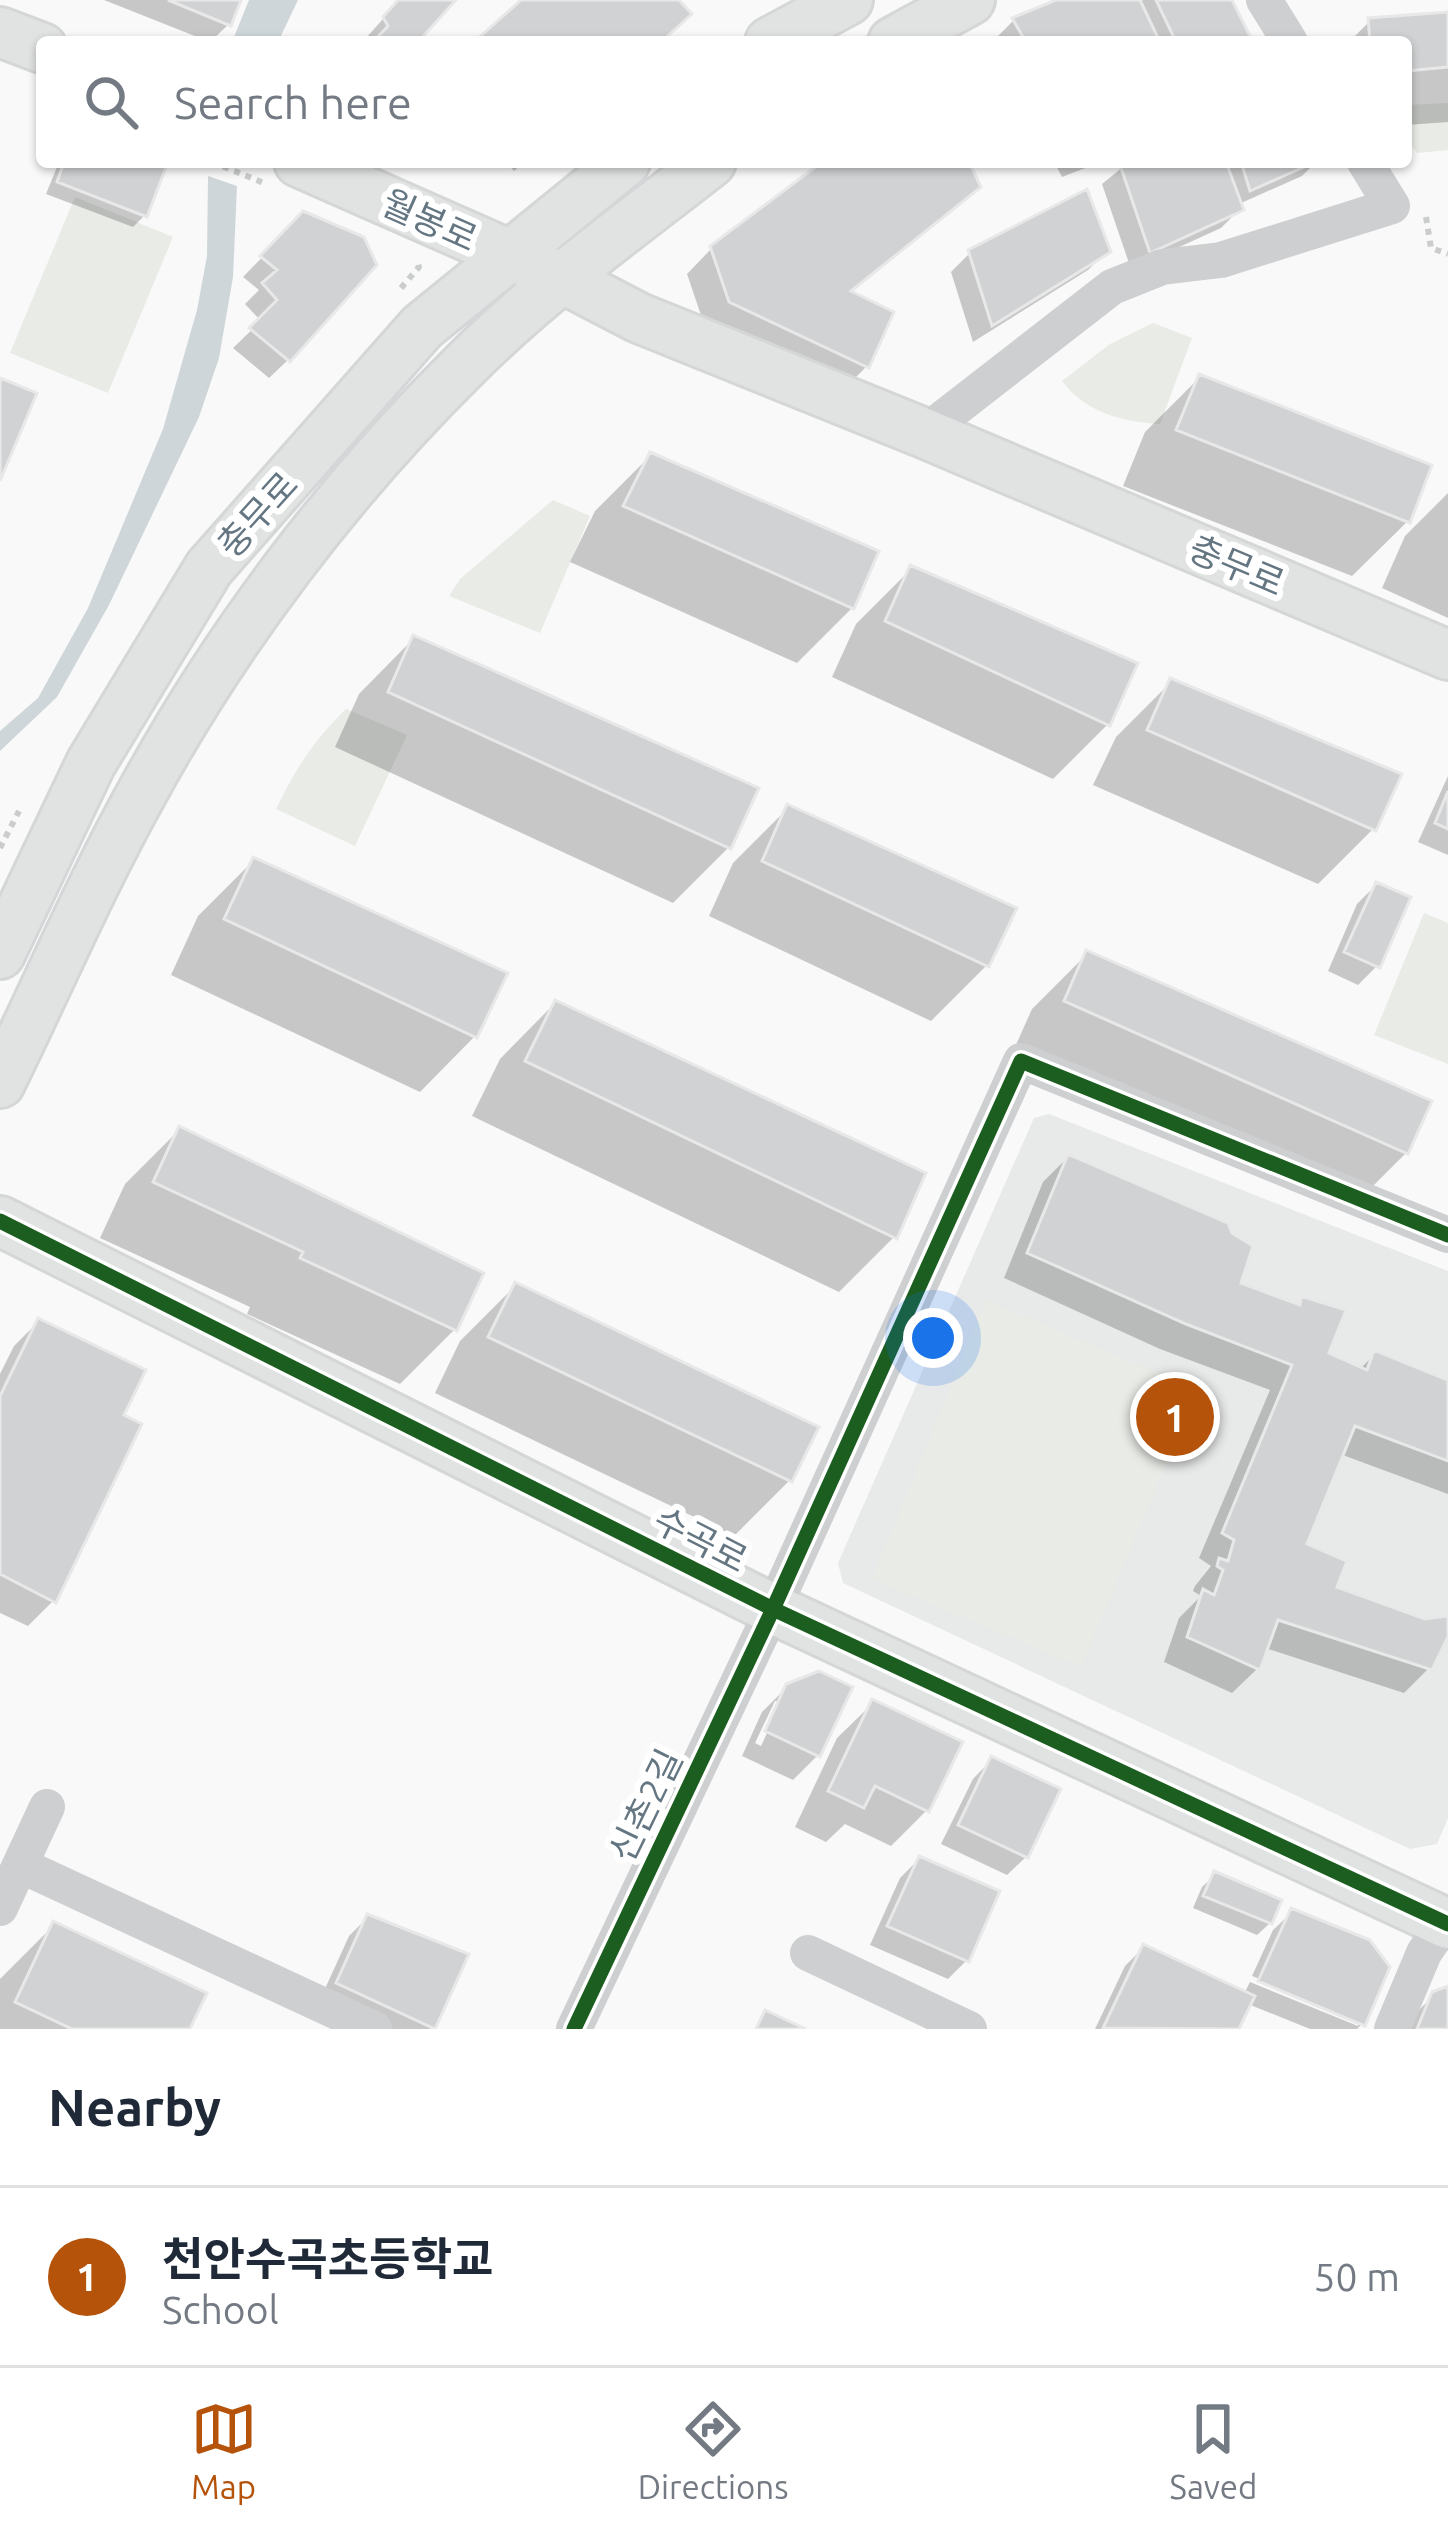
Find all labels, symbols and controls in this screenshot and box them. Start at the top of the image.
search box [36,36,1412,168]
icon: search [78,69,144,135]
text: Search here [174,77,412,128]
street label: 월봉로 [376,181,484,259]
street label: 충무로 [209,463,305,565]
street label: 충무로 [1183,527,1291,603]
your location [903,1308,963,1368]
pin: 1 [1136,1372,1214,1462]
street label: 수곡로 [647,1498,755,1580]
street label: 신촌2길 [600,1742,690,1868]
text: Nearby [48,2078,221,2136]
text: 천안수곡초등학교 [162,2233,493,2284]
text: 1 [76,2255,98,2298]
text: 50 m [1313,2255,1400,2298]
text: School [162,2288,279,2331]
tab: Map [191,2396,257,2505]
tab: Directions [638,2396,788,2505]
tab: Saved [1170,2396,1257,2505]

